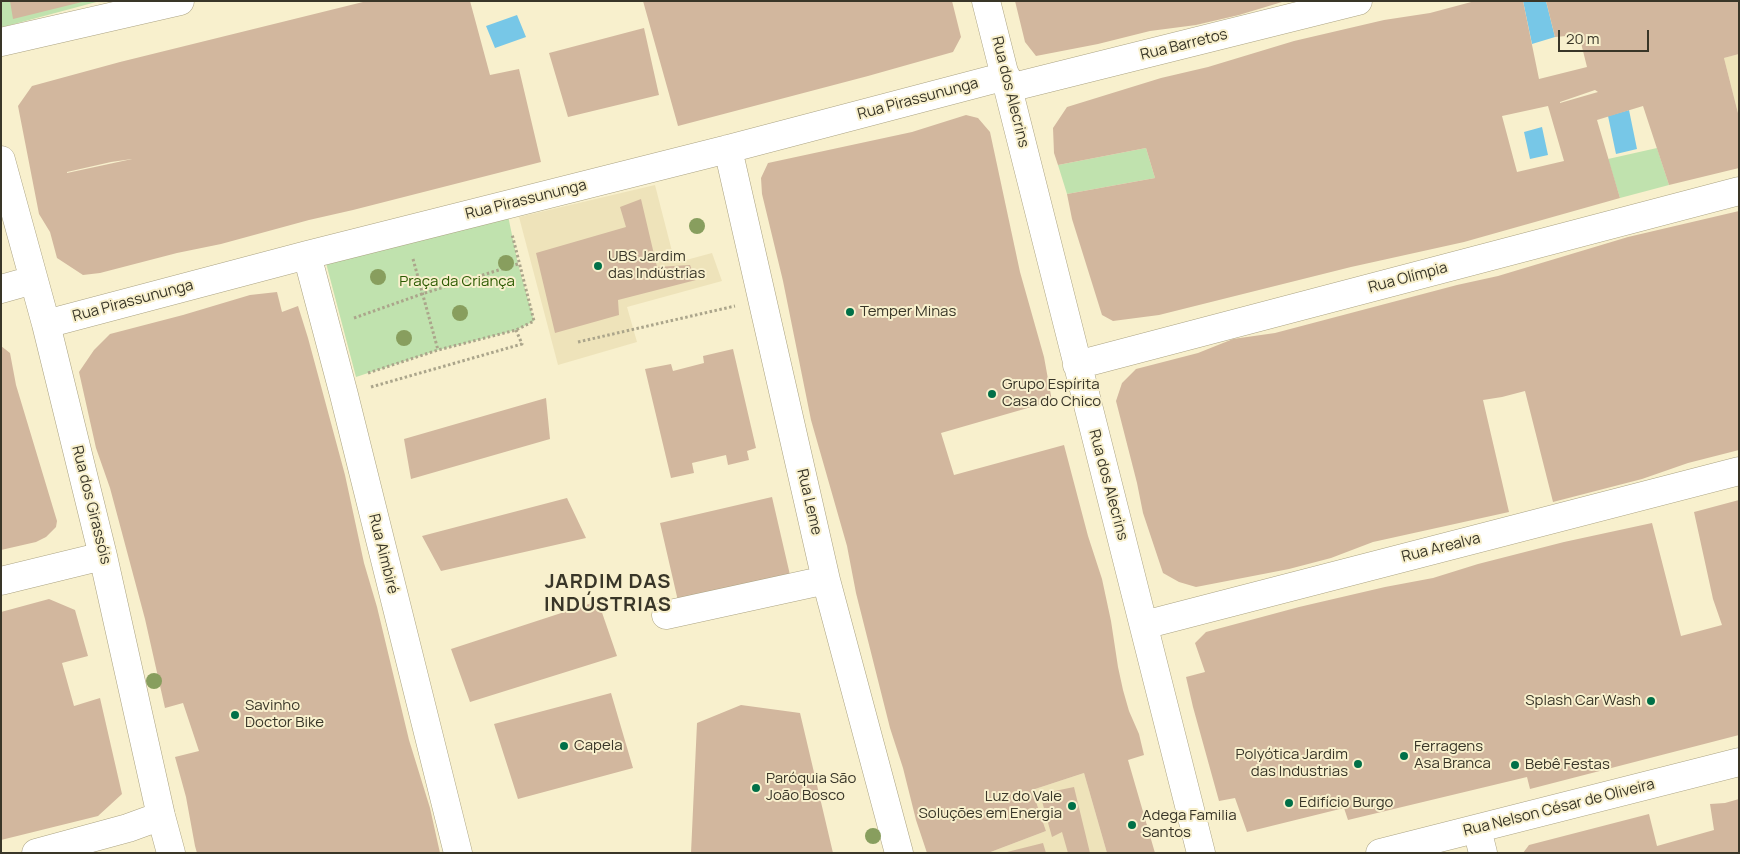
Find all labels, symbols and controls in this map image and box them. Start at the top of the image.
scale bar [1560,20,1651,52]
street label: Rua Barretos [1139,25,1229,65]
text: 20 m [1566,28,1599,49]
street label: Rua dos Alecrins [987,35,1033,149]
street label: Rua Pirassununga [856,74,980,124]
street label: Rua Pirassununga [464,176,588,224]
place label: UBS Jardim das Indústrias [608,248,705,283]
street label: Rua Olímpia [1367,259,1449,297]
marker: UBS Jardim das Indústrias [592,260,604,272]
park label: Praça da Criança [399,273,515,291]
street label: Rua Pirassununga [71,276,195,326]
place label: Temper Minas [860,303,956,321]
marker: Temper Minas [844,306,856,318]
place label: Grupo Espírita Casa do Chico [1002,376,1101,411]
marker: Grupo Espírita Casa do Chico [986,388,998,400]
street label: Rua dos Alecrins [1085,428,1131,542]
street label: Rua dos Girassóis [68,444,114,566]
street label: Rua Leme [793,467,825,537]
street label: Rua Aimbiré [364,512,402,596]
street label: Rua Arealva [1400,530,1482,566]
district label: JARDIM DAS INDÚSTRIAS [543,570,673,617]
place label: Splash Car Wash [1525,692,1641,710]
marker: Splash Car Wash [1645,695,1657,707]
place label: Savinho Doctor Bike [245,697,324,732]
marker: Savinho Doctor Bike [229,709,241,721]
place label: Capela [574,737,623,755]
place label: Ferragens Asa Branca [1414,738,1491,773]
marker: Capela [558,740,570,752]
place label: Polyótica Jardim das Industrias [1235,746,1348,781]
marker: Ferragens Asa Branca [1398,750,1410,762]
place label: Bebê Festas [1525,756,1610,774]
marker: Polyótica Jardim das Industrias [1352,758,1364,770]
marker: Bebê Festas [1509,759,1521,771]
place label: Paróquia São João Bosco [766,770,856,805]
street label: Rua Nelson César de Oliveira [1461,775,1657,841]
marker: Paróquia São João Bosco [750,782,762,794]
place label: Luz do Vale Soluções em Energia [919,788,1062,823]
place label: Edifício Burgo [1299,794,1393,812]
marker: Edifício Burgo [1283,797,1295,809]
marker: Luz do Vale Soluções em Energia [1066,800,1078,812]
place label: Adega Familia Santos [1142,807,1237,842]
marker: Adega Familia Santos [1126,819,1138,831]

